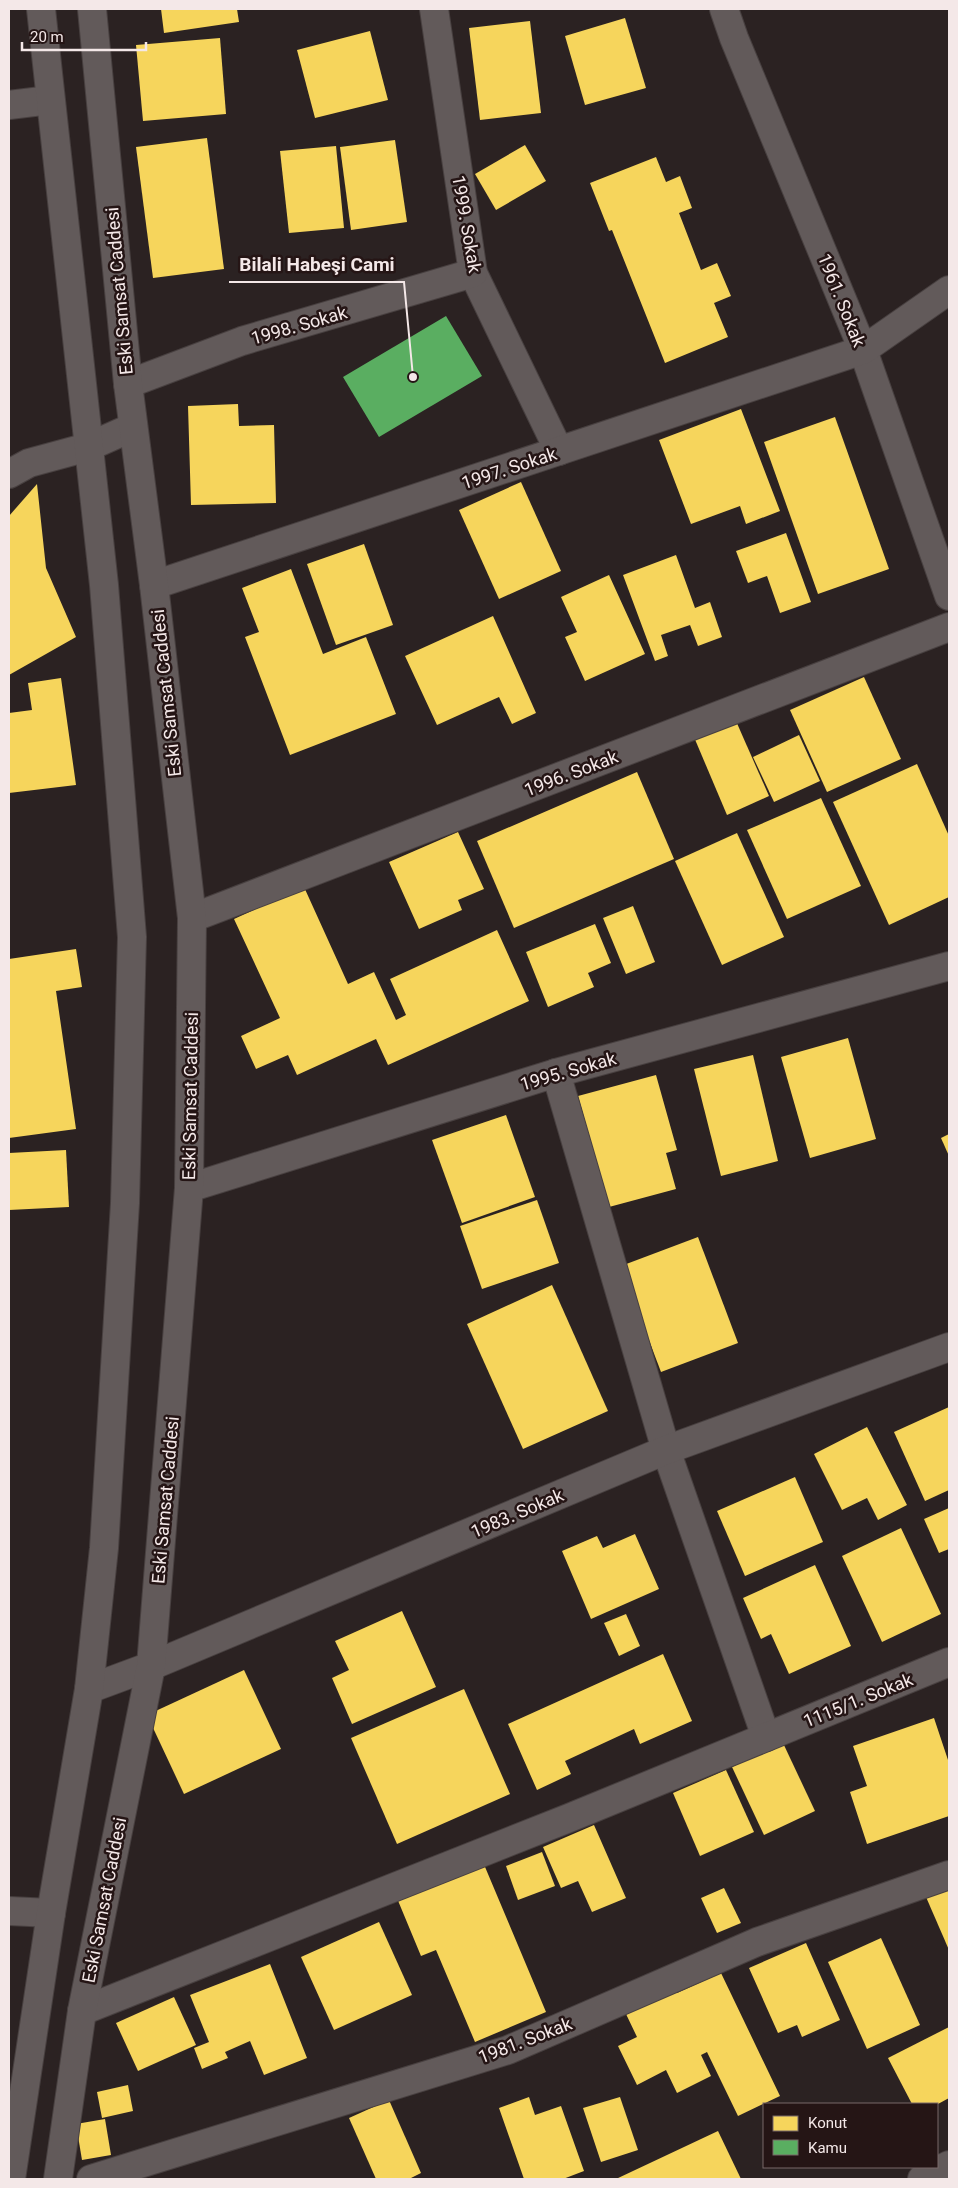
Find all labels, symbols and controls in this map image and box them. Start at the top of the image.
scale bar [22,20,146,52]
text: 20 m [30,28,64,46]
street label: 1999. Sokak [448,174,486,275]
street label: Eski Samsat Caddesi [101,206,137,376]
callout: Bilali Habeşi Cami [229,248,404,282]
street label: 1961. Sokak [814,250,871,350]
text: Bilali Habeşi Cami [239,253,395,276]
street label: 1998. Sokak [249,301,350,349]
street label: 1997. Sokak [459,442,560,493]
street label: Eski Samsat Caddesi [147,608,185,778]
street label: 1996. Sokak [521,745,622,800]
street label: Eski Samsat Caddesi [178,1012,202,1180]
street label: 1995. Sokak [518,1047,619,1095]
street label: Eski Samsat Caddesi [147,1415,183,1585]
street label: 1983. Sokak [467,1484,567,1542]
street label: 1115/1. Sokak [800,1668,917,1732]
street label: Eski Samsat Caddesi [78,1815,130,1985]
street label: 1981. Sokak [475,2012,576,2067]
legend [763,2103,938,2168]
text: Konut [808,2114,847,2132]
text: Kamu [808,2139,847,2157]

